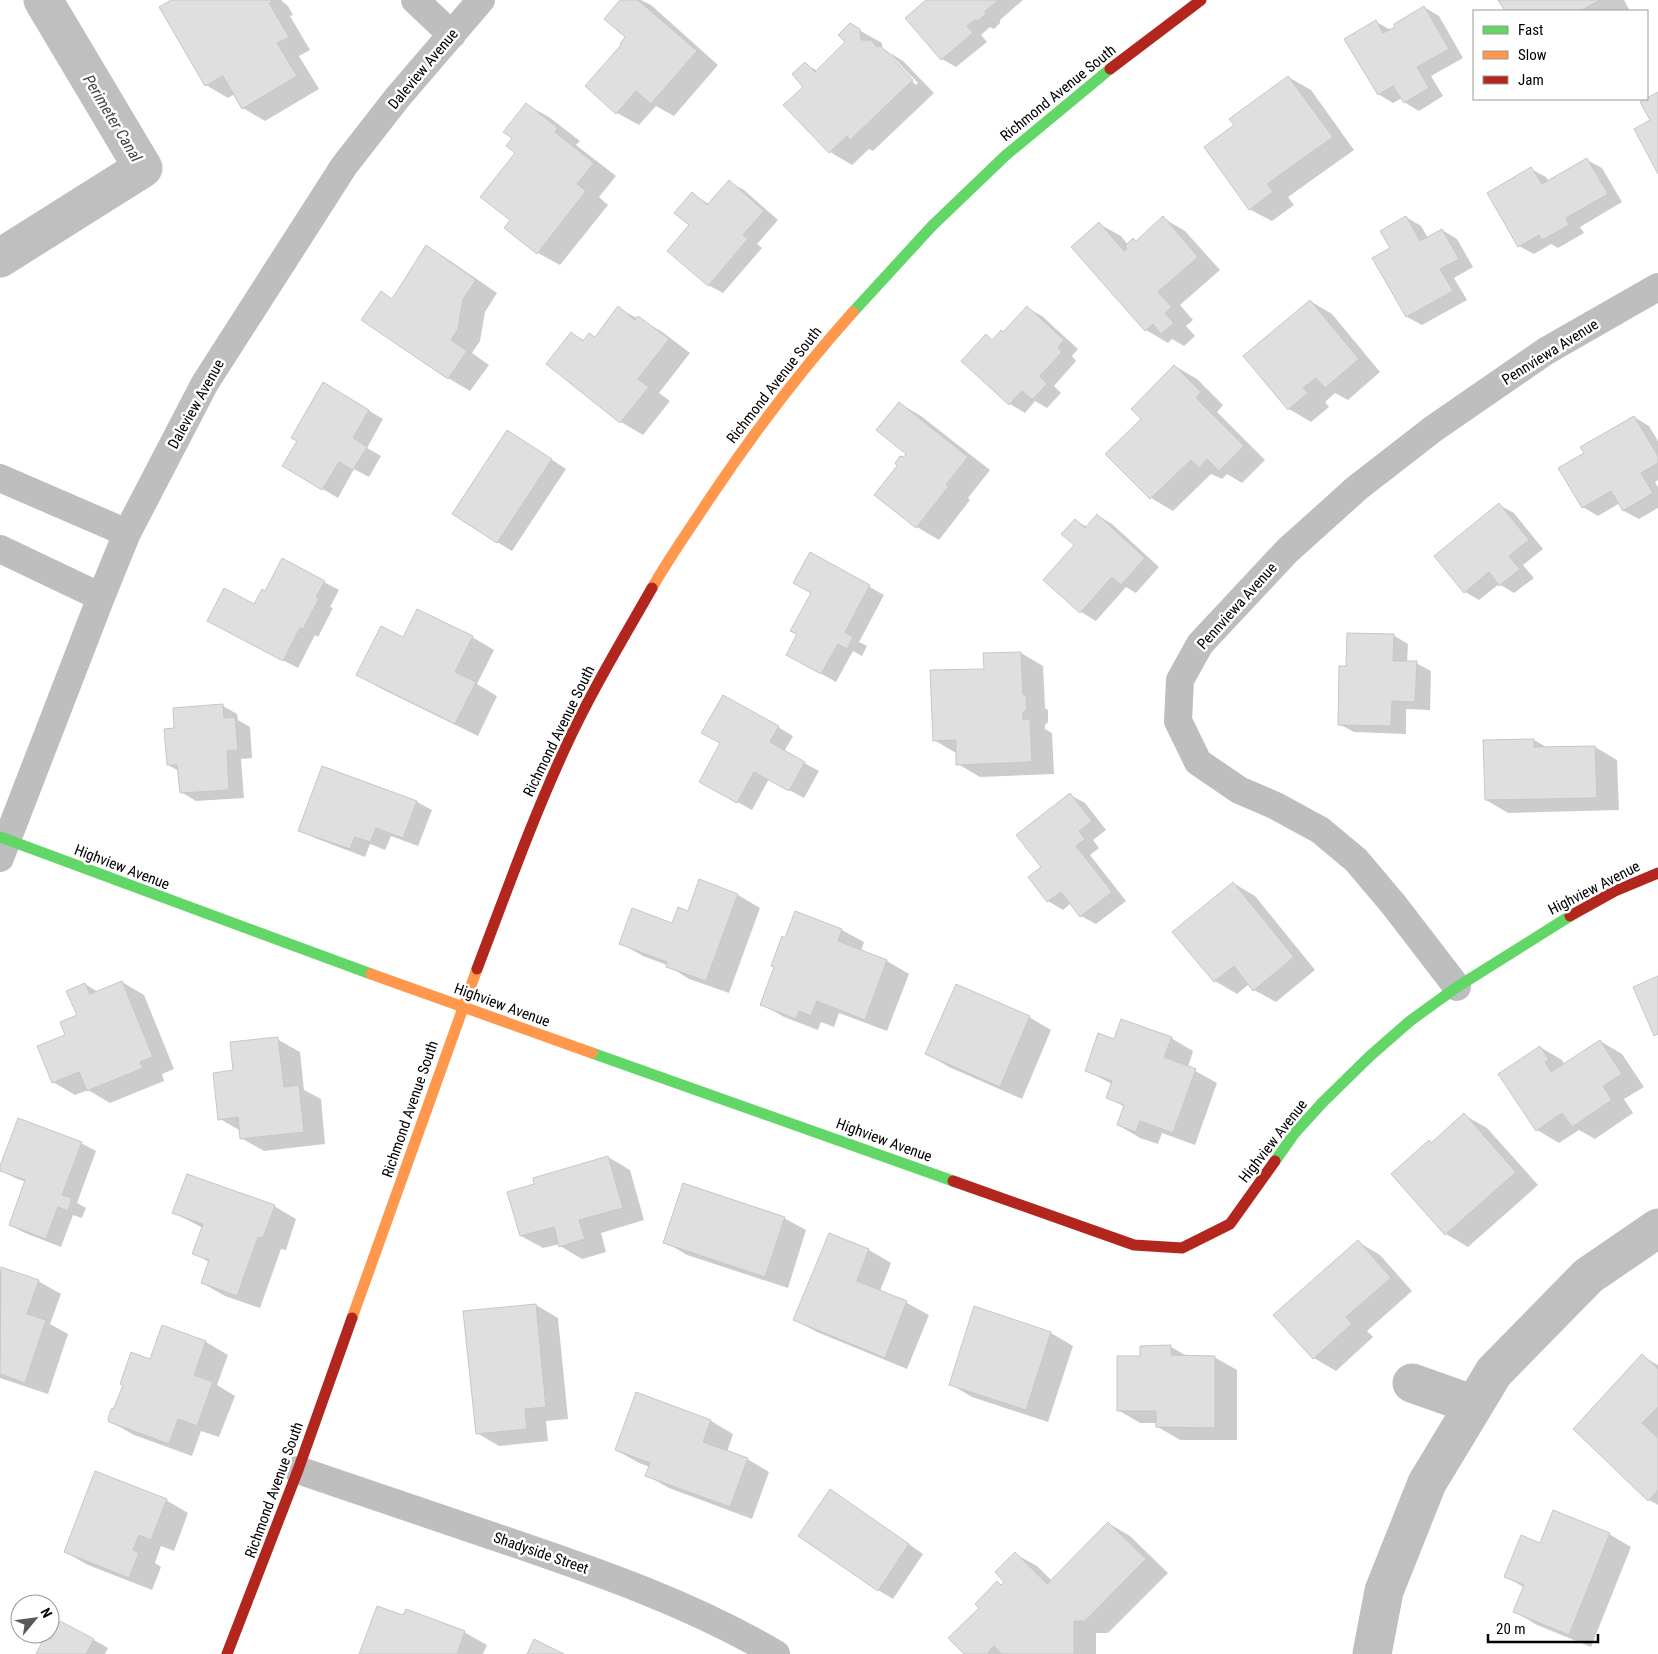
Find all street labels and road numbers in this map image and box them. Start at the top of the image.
street label: Daleview Avenue [384,25,462,113]
street label: Richmond Avenue South [997,41,1119,145]
street label: Pennviewa Avenue [1498,315,1602,389]
street label: Richmond Avenue South [723,323,825,447]
street label: Daleview Avenue [164,356,228,452]
street label: Pennviewa Avenue [1193,559,1281,653]
street label: Richmond Avenue South [519,663,599,799]
street label: Highview Avenue [72,841,172,893]
street label: Highview Avenue [1545,857,1643,919]
street label: Highview Avenue [452,979,552,1031]
street label: Richmond Avenue South [378,1038,442,1180]
street label: Highview Avenue [1235,1096,1311,1186]
street label: Highview Avenue [834,1114,934,1166]
street label: Richmond Avenue South [241,1420,307,1560]
street label: Shadyside Street [491,1528,591,1578]

